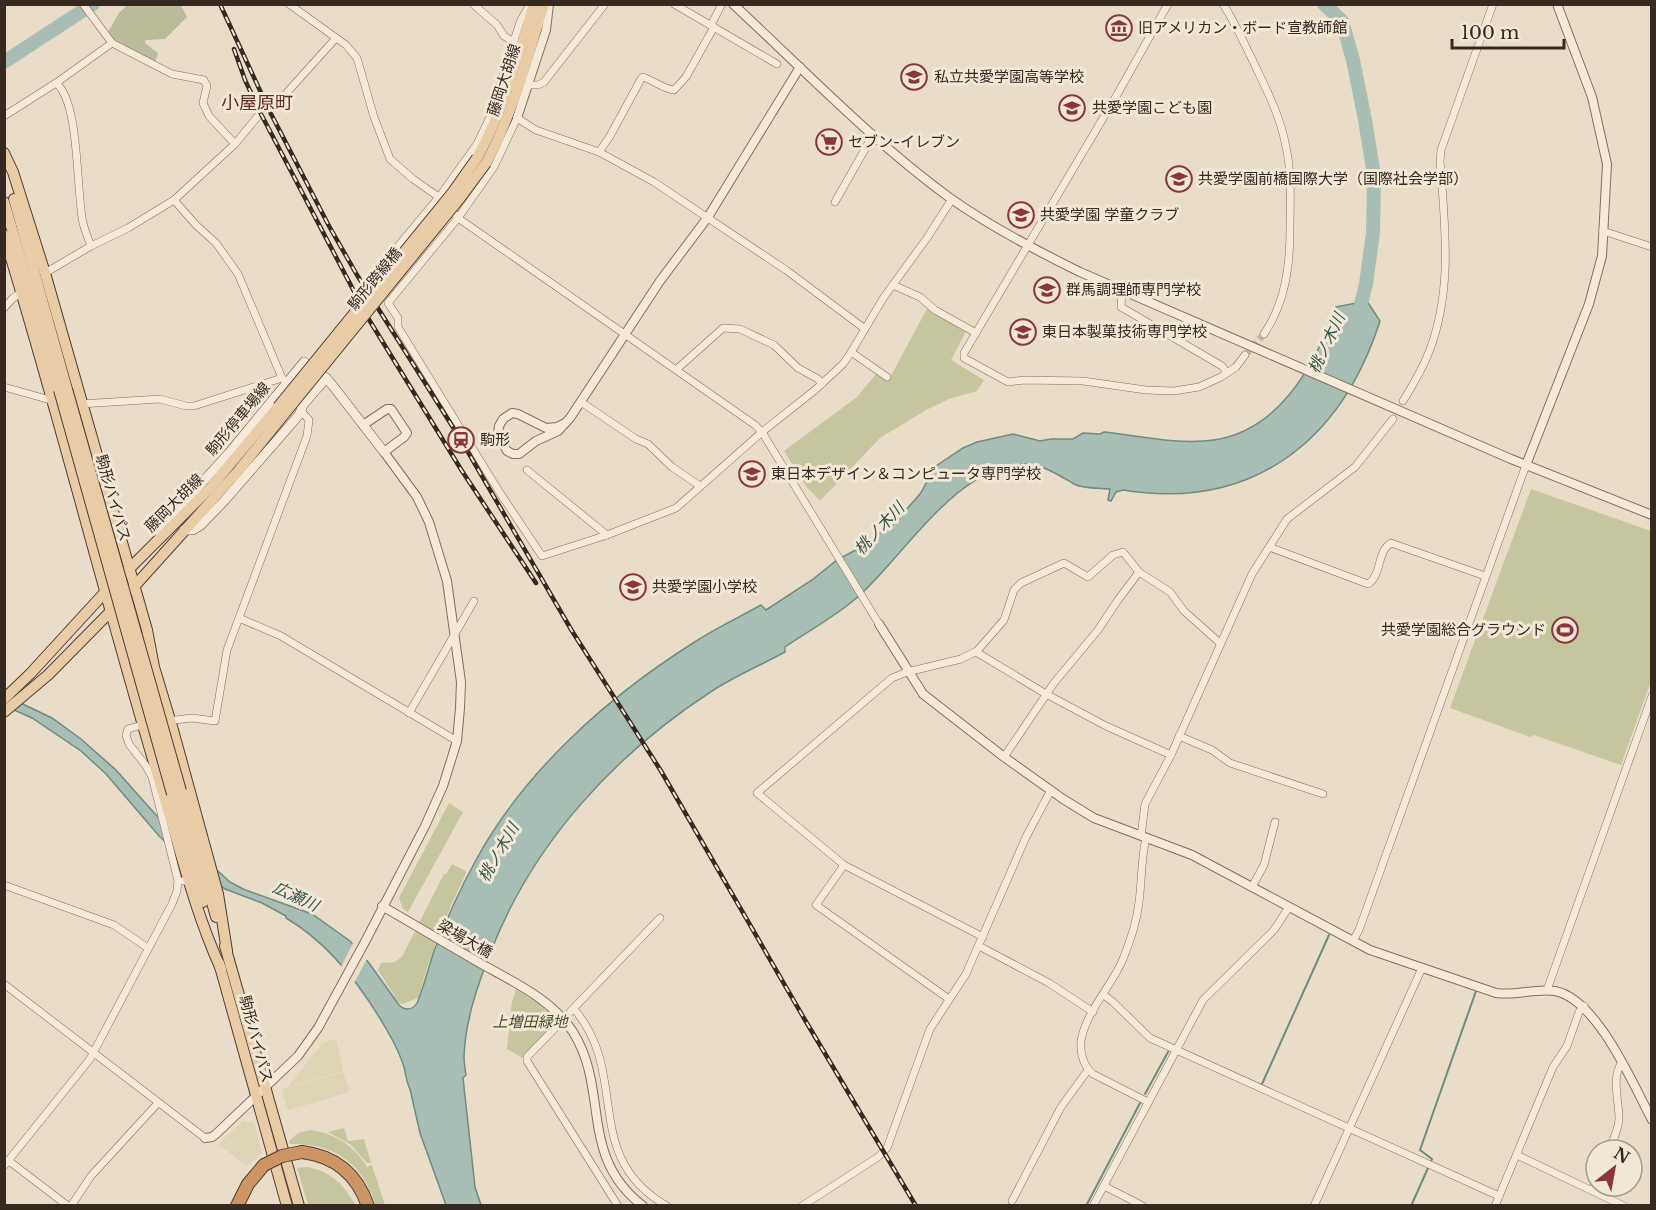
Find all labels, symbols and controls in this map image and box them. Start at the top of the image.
scale bar [1452,12,1564,50]
museum icon: 旧アメリカン・ボード宣教師館 [1104,13,1134,43]
place label: 旧アメリカン・ボード宣教師館 [1138,18,1347,37]
text: 100 m [1461,22,1519,44]
street label: 藤岡大胡線 [483,41,524,118]
school or university icon: 私立共愛学園高等学校 [899,62,929,92]
place label: 私立共愛学園高等学校 [934,67,1084,86]
district label: 小屋原町 [221,92,293,114]
school or university icon: 共愛学園こども園 [1057,93,1087,123]
place label: 共愛学園こども園 [1092,98,1212,117]
supermarket icon: セブン-イレブン [814,127,844,157]
place label: セブン-イレブン [848,132,960,151]
school or university icon: 共愛学園前橋国際大学（国際社会学部） [1164,164,1194,194]
place label: 共愛学園前橋国際大学（国際社会学部） [1198,169,1468,188]
school or university icon: 共愛学園 学童クラブ [1006,200,1036,230]
place label: 共愛学園 学童クラブ [1040,205,1179,224]
street label: 駒形跨線橋 [344,244,406,314]
school or university icon: 群馬調理師専門学校 [1032,275,1062,305]
place label: 群馬調理師専門学校 [1066,280,1201,299]
water label: 桃ノ木川 [1303,308,1349,376]
school or university icon: 東日本製菓技術専門学校 [1008,317,1038,347]
place label: 東日本製菓技術専門学校 [1042,322,1207,341]
street label: 駒形停車場線 [201,378,274,459]
station icon: 駒形 [446,425,476,455]
place label: 駒形 [480,430,510,449]
street label: 駒形バイパス [92,452,135,544]
school or university icon: 東日本デザイン＆コンピュータ専門学校 [737,459,767,489]
place label: 東日本デザイン＆コンピュータ専門学校 [771,464,1041,483]
street label: 藤岡大胡線 [140,469,207,536]
water label: 桃ノ木川 [850,496,909,558]
school or university icon: 共愛学園小学校 [618,572,648,602]
place label: 共愛学園小学校 [652,577,757,596]
sports icon: 共愛学園総合グラウンド [1550,615,1580,645]
place label: 共愛学園総合グラウンド [1381,620,1546,639]
water label: 桃ノ木川 [473,818,524,885]
water label: 広瀬川 [270,877,324,916]
street label: 梁場大橋 [435,915,496,962]
street label: 駒形バイパス [236,993,277,1085]
park label: 上増田緑地 [492,1012,569,1031]
north arrow [1584,1138,1644,1198]
text: N [1610,1143,1633,1168]

